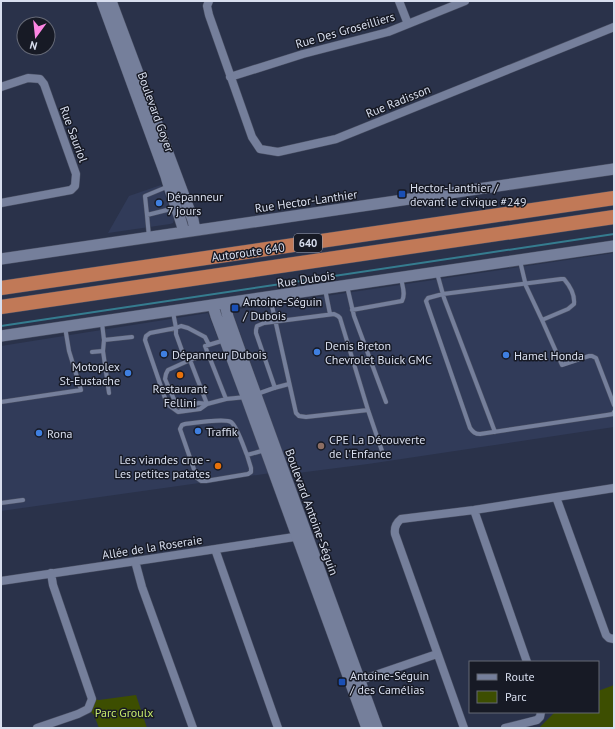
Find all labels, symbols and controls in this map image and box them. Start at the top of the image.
street label: Rue Des Groseilliers [294,9,396,51]
north arrow [16,16,56,56]
text: N [28,38,39,53]
street label: Boulevard Goyer [135,70,177,154]
street label: Rue Radisson [363,81,433,121]
street label: Rue Sauriol [57,104,91,165]
place label: Hector-Lanthier / devant le civique #249 [410,180,527,209]
street label: Rue Hector-Lanthier [254,186,358,216]
place label: Dépanneur 7 jours [167,189,223,218]
marker: Hector-Lanthier / devant le civique #249 [397,189,407,199]
marker: Dépanneur 7 jours [154,198,164,208]
road number: 640 [294,234,322,252]
street label: Autoroute 640 [210,239,286,265]
street label: Rue Dubois [276,268,336,290]
place label: Antoine-Séguin / Dubois [242,294,322,323]
marker: Antoine-Séguin / Dubois [230,303,240,313]
place label: Denis Breton Chevrolet Buick GMC [325,338,432,367]
place label: Dépanneur Dubois [172,347,267,362]
marker: Denis Breton Chevrolet Buick GMC [312,347,322,357]
place label: Hamel Honda [514,348,584,363]
marker: Dépanneur Dubois [159,349,169,359]
marker: Hamel Honda [501,350,511,360]
place label: Motoplex St-Eustache [60,359,120,388]
marker: Motoplex St-Eustache [123,368,133,378]
marker: Restaurant Fellini [175,370,185,380]
place label: Restaurant Fellini [153,381,207,410]
place label: Traffik [206,424,238,439]
place label: Rona [47,426,73,441]
marker: Traffik [193,426,203,436]
marker: Rona [34,428,44,438]
place label: CPE La Découverte de l'Enfance [329,432,425,461]
marker: CPE La Découverte de l'Enfance [316,441,326,451]
street label: Boulevard Antoine-Séguin [282,447,342,577]
place label: Les viandes crue - Les petites patates [114,452,210,481]
marker: Les viandes crue - Les petites patates [213,461,223,471]
street label: Allée de la Roseraie [101,532,203,562]
legend [469,661,599,713]
place label: Antoine-Séguin / des Camélias [349,668,429,697]
text: Route [505,669,535,684]
marker: Antoine-Séguin / des Camélias [337,677,347,687]
text: Parc [505,689,527,704]
park label: Parc Groulx [95,705,153,720]

